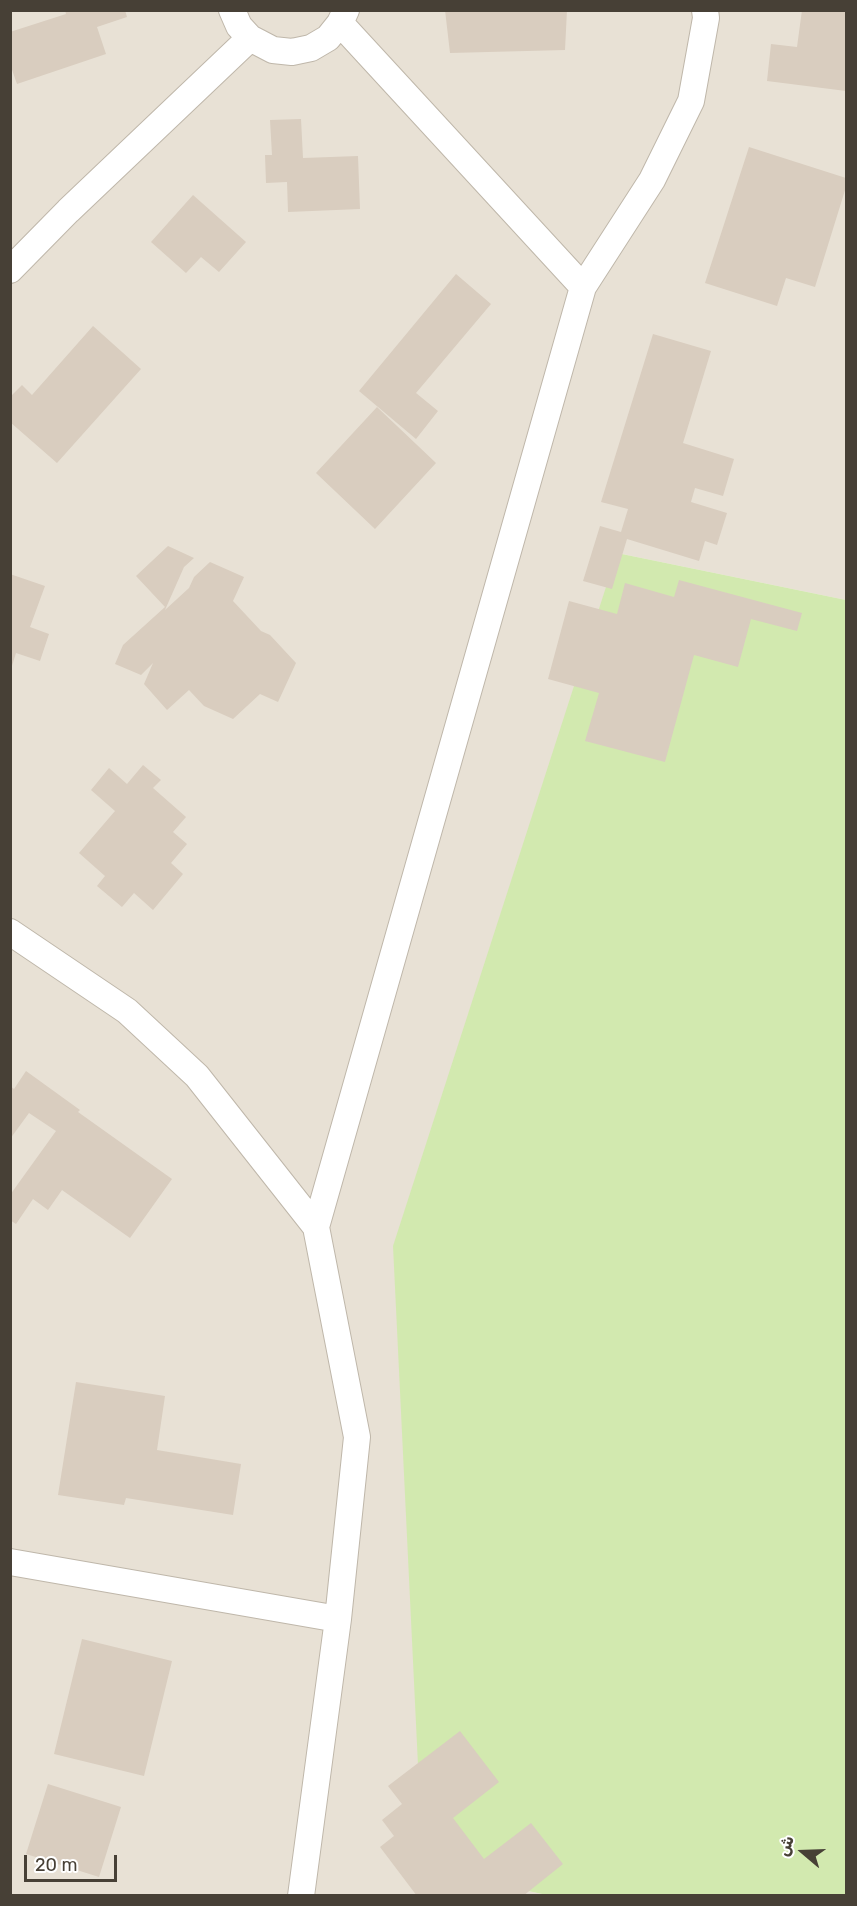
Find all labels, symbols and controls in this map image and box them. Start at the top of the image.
north arrow [773,1822,833,1882]
text: ش [773,1833,798,1859]
scale bar [27,1843,120,1881]
text: 20 m [35,1854,77,1876]

